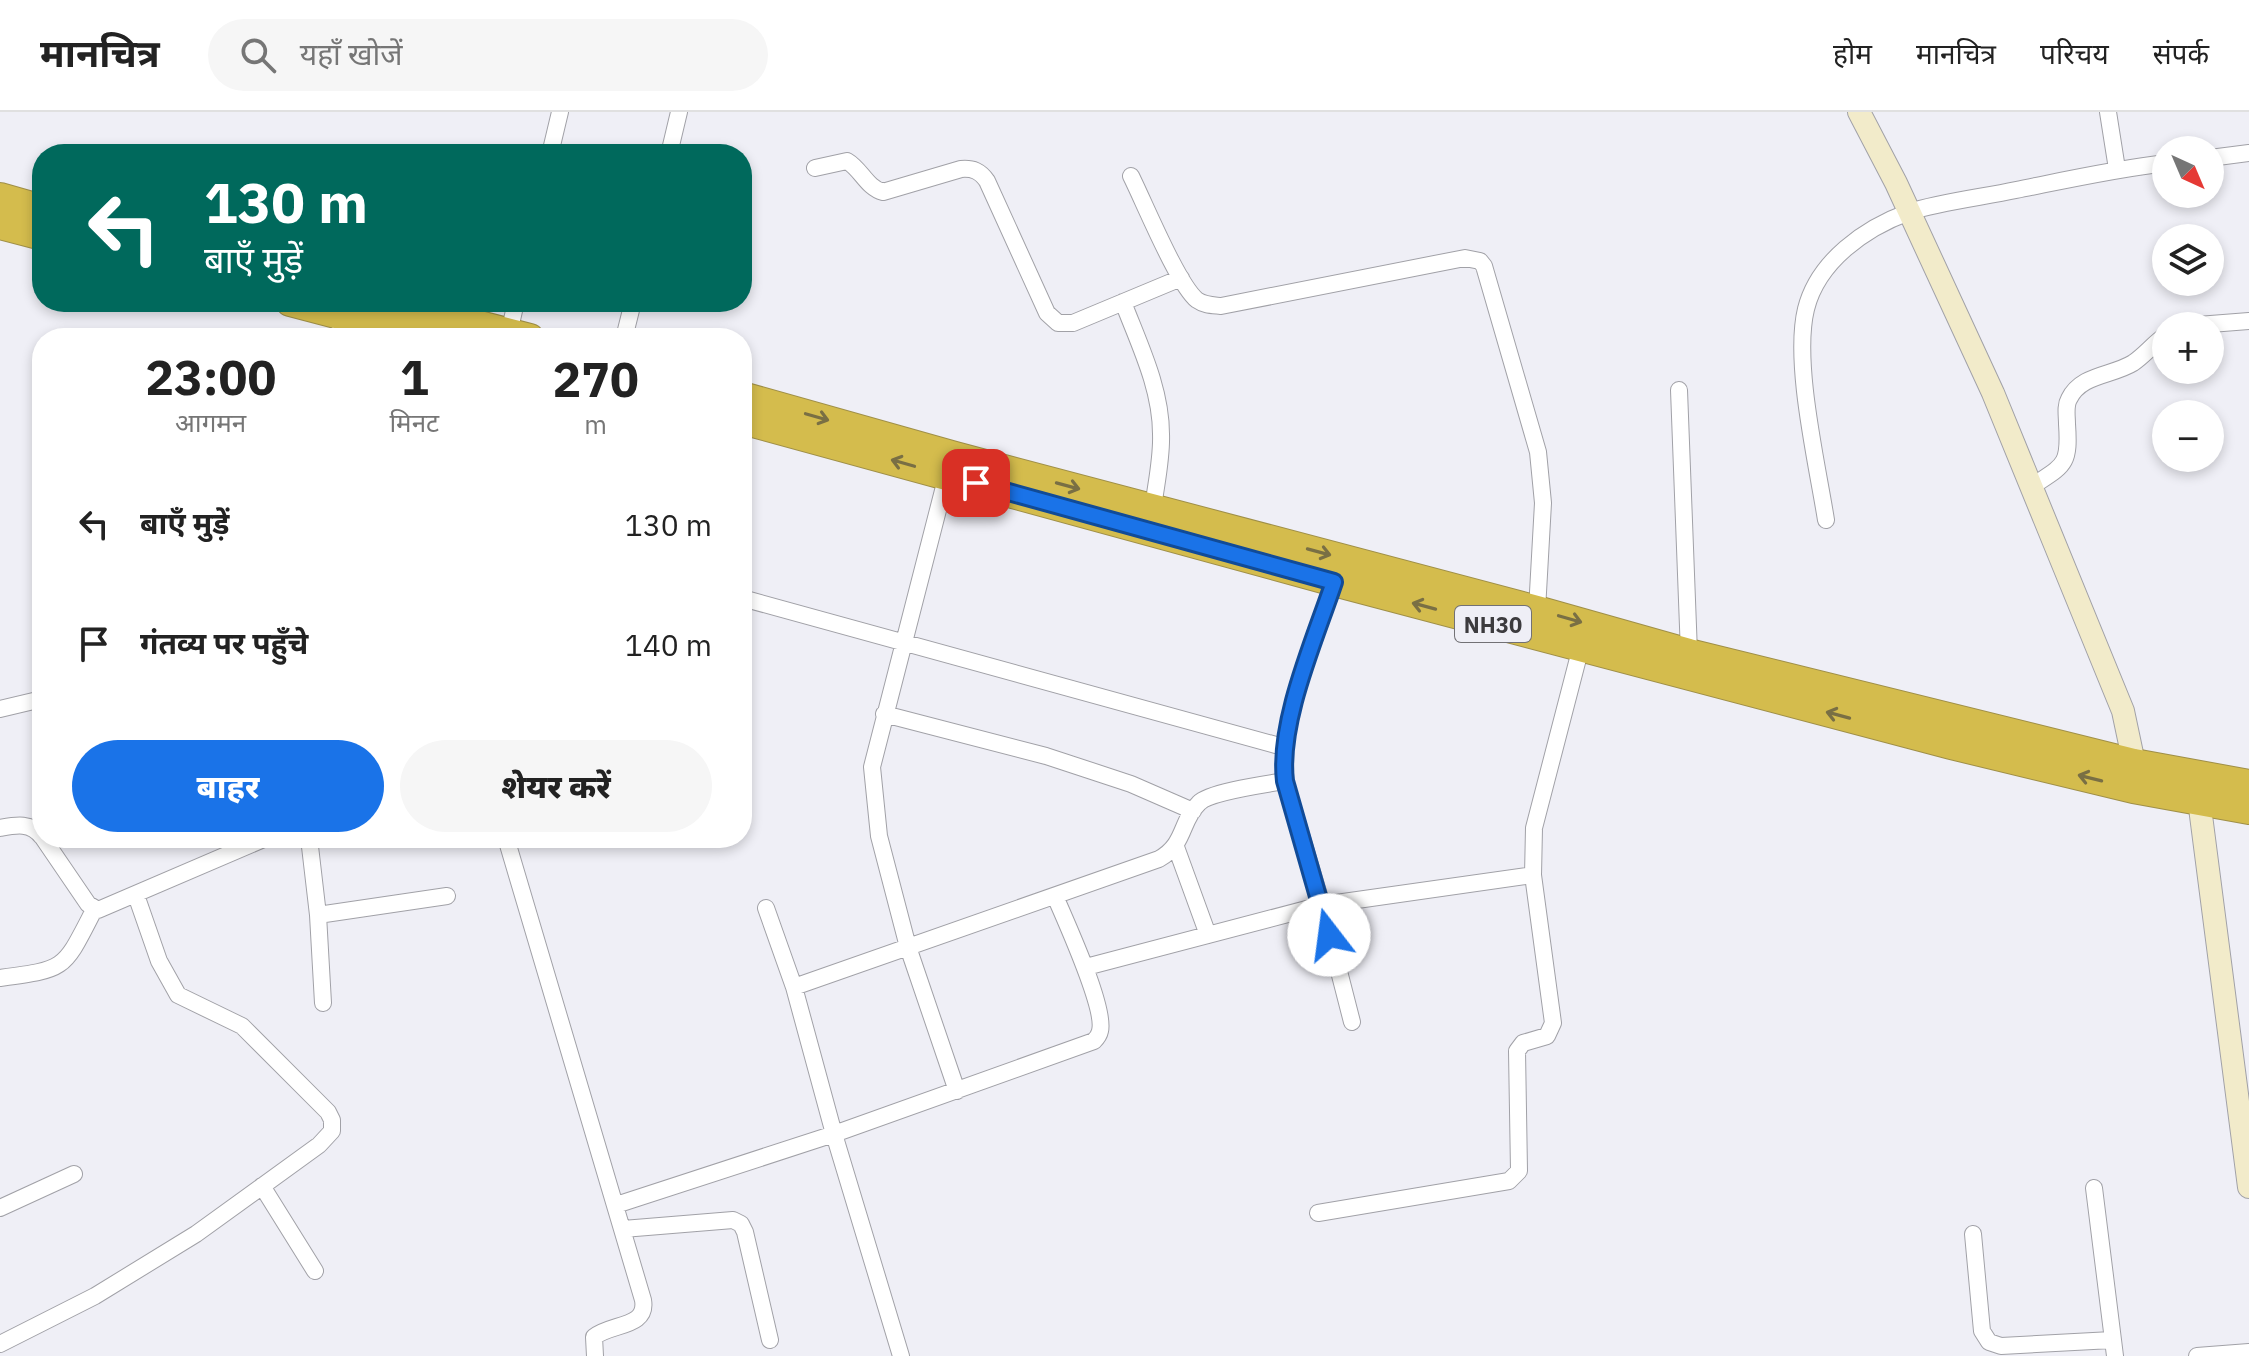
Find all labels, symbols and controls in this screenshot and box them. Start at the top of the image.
search box [208,19,768,91]
text: मानचित्र [40,28,160,77]
icon: search [236,33,280,77]
text: यहाँ खोजें [300,34,403,73]
text: होम [1833,35,1872,72]
text: मानचित्र [1916,35,1996,72]
text: परिचय [2040,35,2109,72]
text: संपर्क [2153,35,2209,72]
north arrow [2152,136,2224,208]
map controls [2152,136,2224,472]
text: 130 m [204,166,368,238]
icon: left [72,176,176,280]
button: layers [2152,224,2224,296]
text: बाएँ मुड़ें [204,236,303,283]
button: + [2152,312,2224,384]
text: 23:00 [145,346,276,408]
text: 1 [400,346,429,408]
text: 270 [552,348,639,410]
button: − [2152,400,2224,472]
text: आगमन [175,405,246,439]
text: मिनट [389,405,439,439]
text: m [584,407,607,441]
one-way arrow [804,410,830,425]
pin [942,449,1010,517]
one-way arrow [891,455,917,470]
icon: arrive [954,461,998,505]
one-way arrow [1054,479,1080,494]
icon: left [72,502,116,546]
text: बाएँ मुड़ें [140,503,229,542]
text: 130 m [625,505,712,544]
one-way arrow [1306,546,1332,561]
one-way arrow [1412,597,1438,612]
road number: NH30 [1455,606,1531,642]
one-way arrow [1557,613,1583,628]
icon: arrive [72,622,116,666]
text: गंतव्य पर पहुँचे [140,623,308,662]
text: 140 m [625,625,712,664]
one-way arrow [1826,706,1852,721]
button: बाहर [72,740,384,832]
button: शेयर करें [400,740,712,832]
one-way arrow [2078,770,2103,785]
position arrow [1287,893,1371,977]

